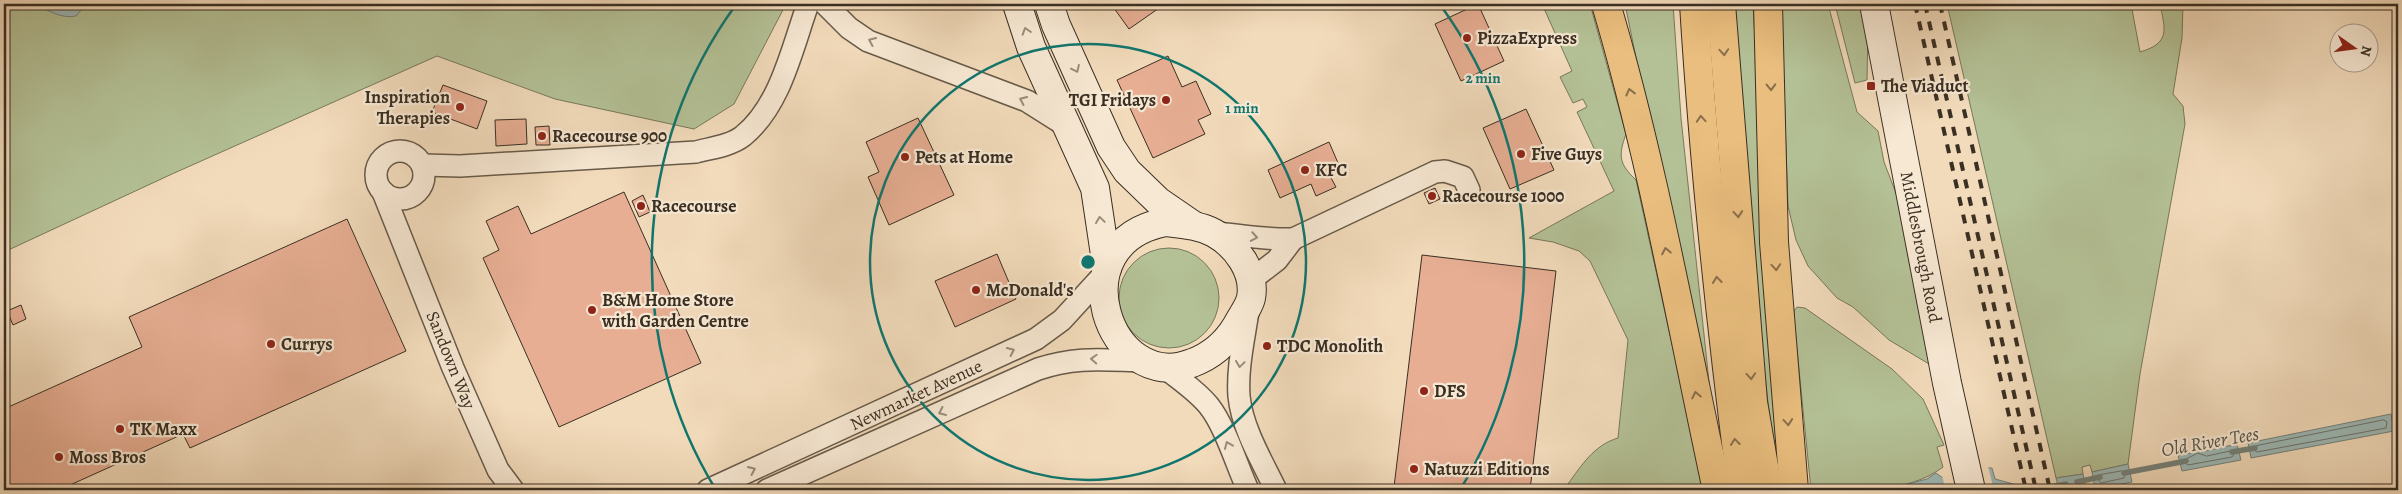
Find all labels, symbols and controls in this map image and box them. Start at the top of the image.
north arrow [2330,22,2380,72]
place label: PizzaExpress [1477,26,1577,50]
one-way arrow [1021,28,1031,36]
marker: PizzaExpress [1461,32,1473,44]
one-way arrow [868,37,877,48]
text: N [2356,44,2377,58]
one-way arrow [1719,49,1730,57]
one-way arrow [1070,64,1080,73]
text: 2 min [1465,68,1501,88]
place label: The Viaduct [1881,74,1968,98]
marker: The Viaduct [1865,80,1877,92]
one-way arrow [1766,84,1776,92]
place label: Inspiration Therapies [365,85,450,130]
place label: TGI Fridays [1069,88,1156,112]
one-way arrow [1625,88,1636,97]
marker: TGI Fridays [1160,94,1172,106]
one-way arrow [1019,96,1028,107]
text: 1 min [1225,98,1259,118]
marker: Inspiration Therapies [454,101,466,113]
one-way arrow [1695,114,1706,122]
place label: Racecourse 900 [552,124,667,148]
marker: Racecourse 900 [536,130,548,142]
place label: Five Guys [1531,142,1602,166]
place label: Pets at Home [915,145,1013,169]
marker: Five Guys [1515,148,1527,160]
marker: Pets at Home [899,151,911,163]
place label: KFC [1315,158,1347,182]
marker: KFC [1299,164,1311,176]
street label: Middlesbrough Road [1895,169,1947,325]
place label: Racecourse 1000 [1442,184,1564,208]
marker: Racecourse 1000 [1426,190,1438,202]
place label: Racecourse [651,194,737,218]
marker: Racecourse [635,200,647,212]
one-way arrow [1733,211,1744,219]
one-way arrow [1095,216,1106,224]
one-way arrow [1250,231,1258,241]
one-way arrow [1661,246,1672,255]
centre of rings [1079,253,1097,271]
one-way arrow [1770,264,1781,272]
one-way arrow [1711,276,1722,284]
place label: McDonald's [986,278,1074,302]
marker: McDonald's [970,284,982,296]
place label: B&M Home Store with Garden Centre [601,288,749,333]
marker: B&M Home Store with Garden Centre [586,304,598,316]
street label: Sandown Way [421,308,482,413]
place label: Currys [281,332,333,356]
place label: TDC Monolith [1277,334,1383,358]
marker: Currys [265,338,277,350]
marker: TDC Monolith [1261,340,1273,352]
one-way arrow [1006,346,1015,357]
street label: Newmarket Avenue [846,354,986,436]
one-way arrow [1090,354,1098,365]
one-way arrow [1235,361,1246,369]
one-way arrow [1746,373,1757,381]
place label: DFS [1434,379,1466,403]
marker: DFS [1418,385,1430,397]
one-way arrow [1692,391,1702,399]
one-way arrow [938,405,947,416]
place label: TK Maxx [130,417,197,441]
one-way arrow [1782,418,1793,426]
water label: Old River Tees [2159,421,2261,463]
marker: TK Maxx [114,423,126,435]
one-way arrow [1731,438,1741,446]
one-way arrow [1224,442,1234,450]
place label: Moss Bros [69,445,146,469]
marker: Moss Bros [53,451,65,463]
place label: Natuzzi Editions [1424,457,1550,481]
marker: Natuzzi Editions [1408,463,1420,475]
one-way arrow [747,466,756,476]

